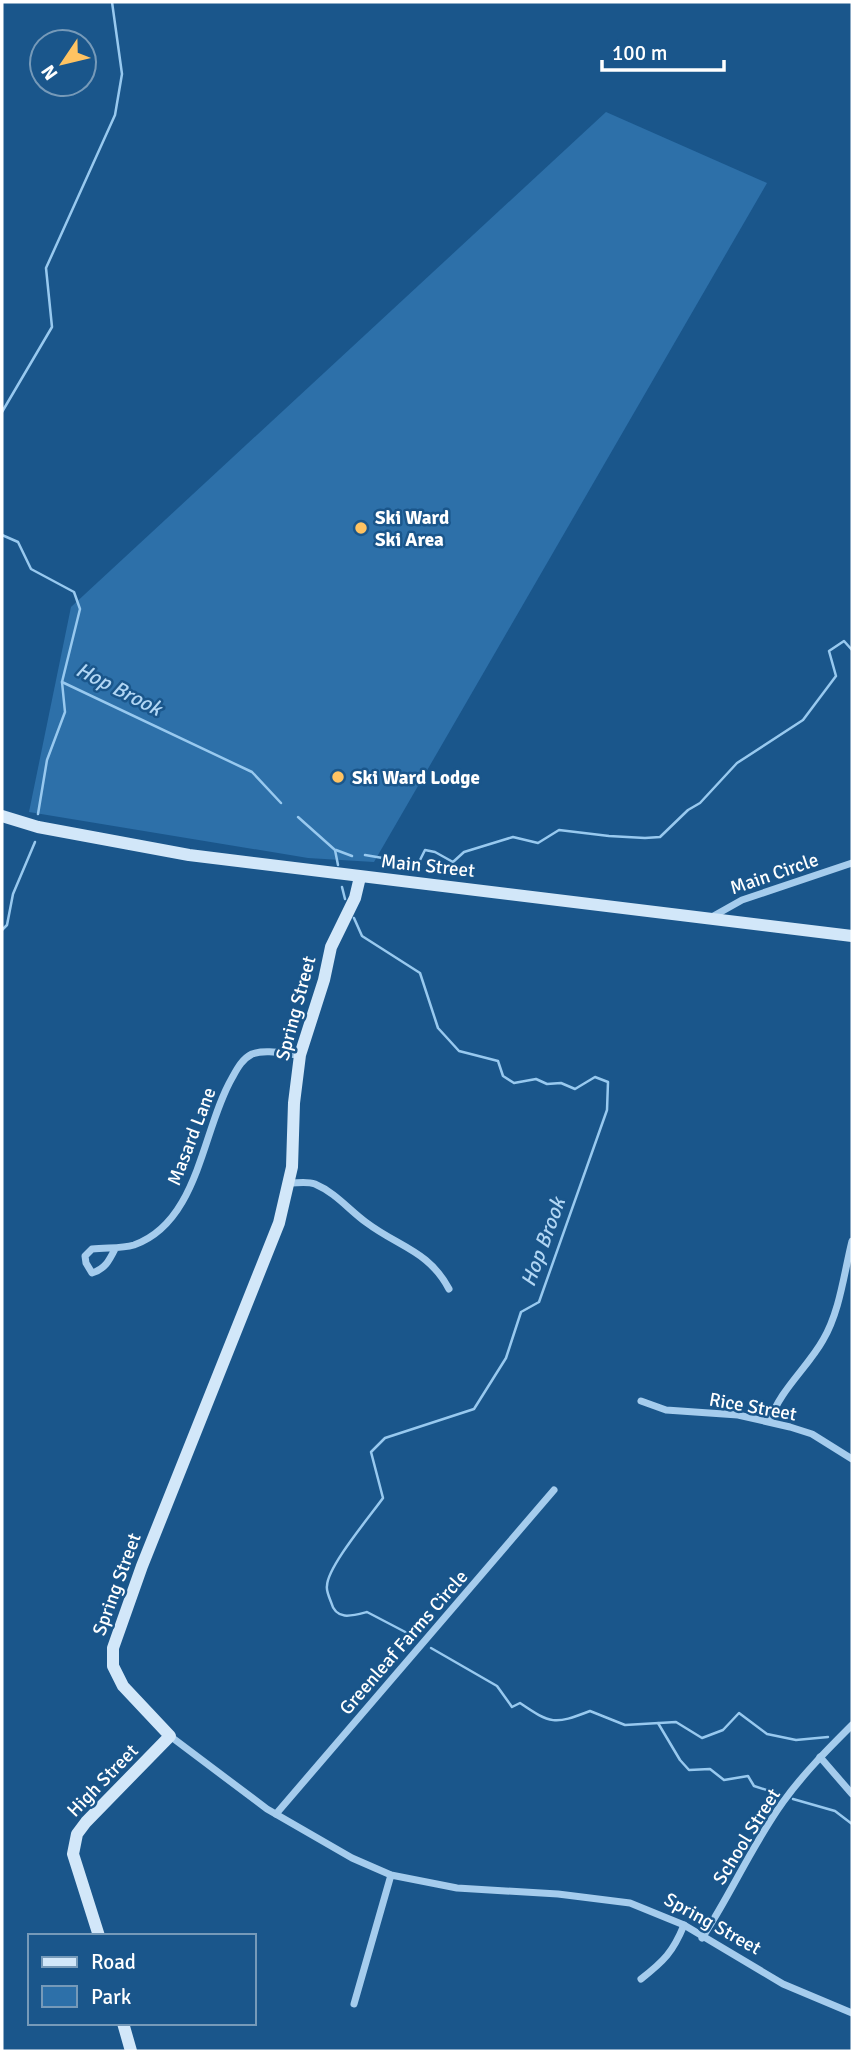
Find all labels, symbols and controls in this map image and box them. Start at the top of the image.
north arrow [28,28,98,98]
scale bar [602,28,724,72]
text: 100 m [612,40,667,66]
text: N [36,60,64,84]
place label: Ski Ward Ski Area [375,506,449,552]
marker: Ski Ward Ski Area [353,520,369,536]
water label: Hop Brook [72,656,168,723]
place label: Ski Ward Lodge [352,766,480,790]
marker: Ski Ward Lodge [330,769,346,785]
street label: Main Circle [727,848,822,900]
street label: Main Street [380,849,476,883]
street label: Spring Street [271,953,322,1063]
street label: Masard Lane [162,1084,222,1189]
water label: Hop Brook [515,1192,572,1290]
street label: Rice Street [707,1387,799,1427]
street label: Spring Street [87,1530,147,1639]
street label: Greenleaf Farms Circle [334,1565,473,1720]
street label: High Street [62,1739,144,1822]
street label: School Street [708,1784,786,1889]
street label: Spring Street [660,1887,766,1961]
legend [28,1934,256,2025]
text: Road [91,1949,136,1975]
text: Park [91,1984,132,2010]

